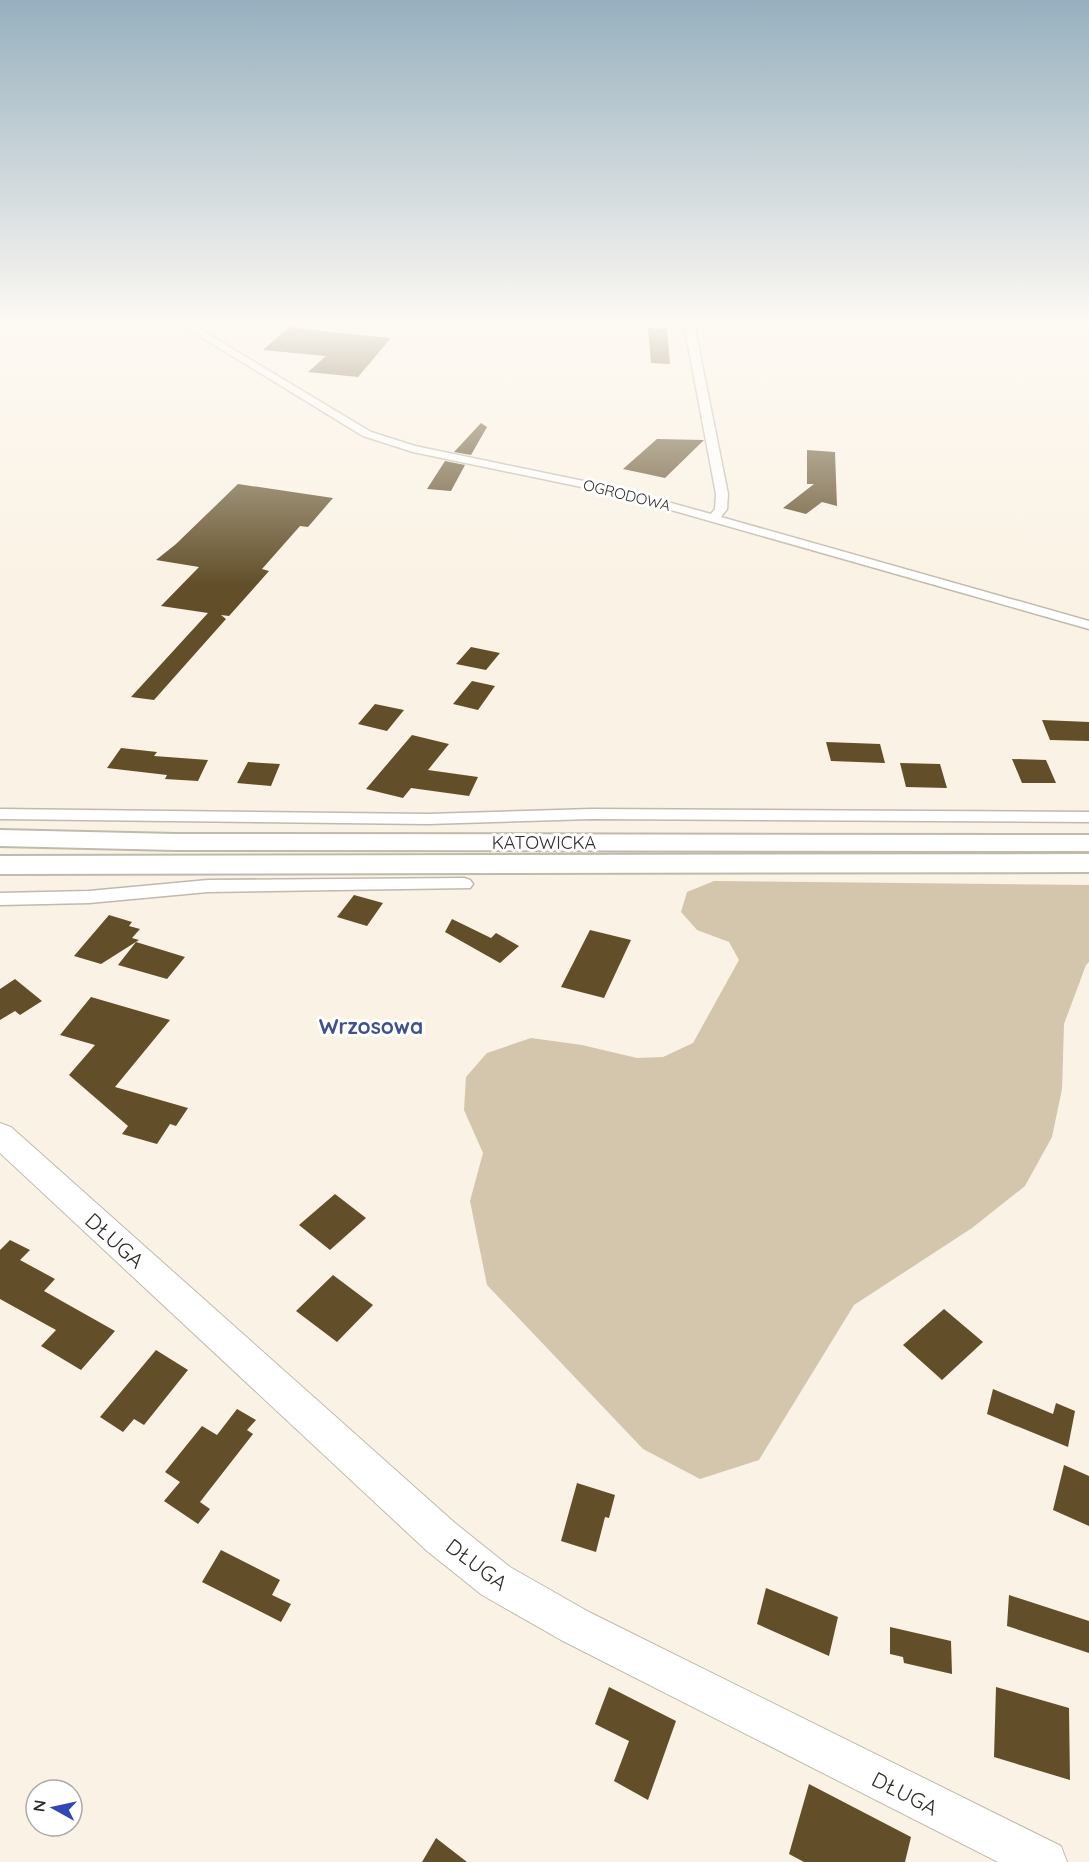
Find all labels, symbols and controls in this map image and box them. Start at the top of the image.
street label: OGRODOWA [581,475,673,515]
street label: KATOWICKA [492,831,597,854]
district label: Wrzosowa [319,1013,423,1039]
street label: DŁUGA [80,1207,150,1273]
street label: DŁUGA [441,1532,513,1596]
street label: DŁUGA [868,1765,942,1821]
north arrow [24,1778,84,1838]
text: N [28,1799,50,1813]

